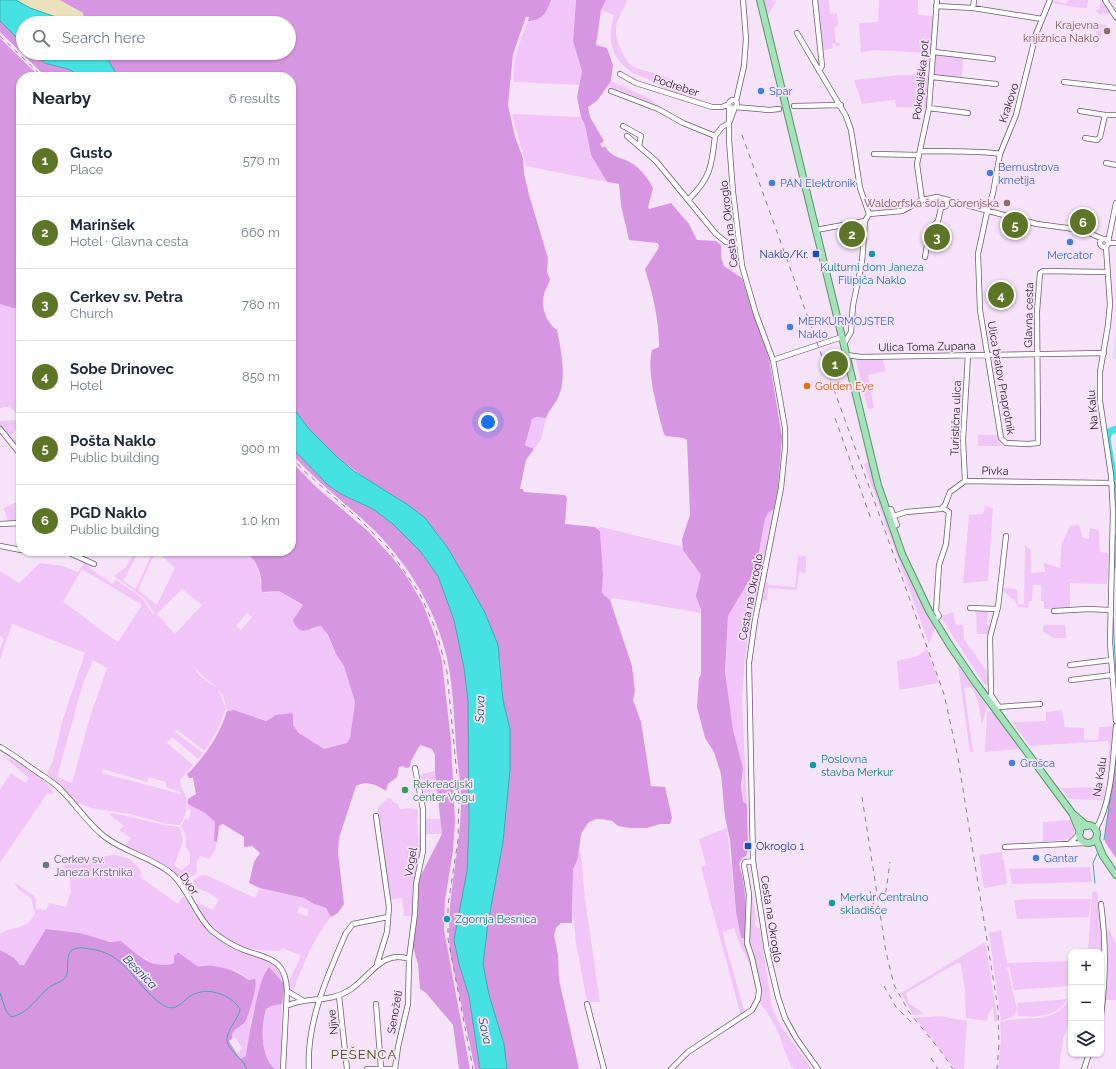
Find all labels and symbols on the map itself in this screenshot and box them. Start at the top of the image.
place label: Krajevna knjižnica Naklo [1023,19,1099,45]
marker: Krajevna knjižnica Naklo [1102,26,1112,36]
street label: Pokopališka pot [910,39,932,121]
street label: Podreber [651,72,701,100]
street label: Krakovo [996,81,1022,125]
place label: Spar [769,85,792,98]
marker: Spar [756,86,766,96]
place label: Bemustrova kmetija [998,161,1059,187]
marker: Bemustrova kmetija [985,168,995,178]
place label: PAN Elektronik [780,177,856,190]
marker: PAN Elektronik [767,178,777,188]
street label: Cesta na Okroglo [717,179,741,268]
place label: Waldorfska šola Gorenjska [864,197,999,210]
marker: Waldorfska šola Gorenjska [1002,198,1012,208]
pin: 6 [1070,207,1096,237]
pin: 5 [1002,210,1028,240]
pin: 2 [839,219,865,249]
pin: 3 [924,222,950,252]
marker: Mercator [1065,237,1075,247]
place label: Naklo/Kr. [760,248,808,261]
marker: Naklo/Kr. [811,249,821,259]
marker: Kulturni dom Janeza Filipiča Naklo [867,249,877,259]
place label: Mercator [1047,249,1093,262]
place label: Kulturni dom Janeza Filipiča Naklo [820,261,924,287]
pin: 4 [988,280,1014,310]
street label: Glavna cesta [1022,282,1036,348]
place label: MERKURMOJSTER Naklo [798,315,894,341]
street label: Ulica bratov Praprotnik [985,320,1017,436]
marker: MERKURMOJSTER Naklo [785,322,795,332]
street label: Ulica Toma Zupana [878,340,976,354]
pin: 1 [822,349,848,379]
place label: Golden Eye [815,380,874,393]
street label: Turistična ulica [948,380,964,456]
marker: Golden Eye [802,381,812,391]
street label: Na Kalu [1085,390,1101,430]
your location [478,412,498,432]
street label: Pivka [981,464,1009,478]
street label: Cesta na Okroglo [736,552,766,641]
water label: Sava [472,695,487,724]
place label: Poslovna stavba Merkur [821,753,894,779]
street label: Na Kalu [1090,756,1110,798]
place label: Grašca [1020,757,1055,770]
marker: Grašca [1007,758,1017,768]
marker: Poslovna stavba Merkur [808,760,818,770]
place label: Rekreacijski center Vogu [413,778,475,804]
marker: Rekreacijski center Vogu [400,785,410,795]
place label: Okroglo 1 [756,840,804,853]
marker: Okroglo 1 [743,841,753,851]
street label: Vogel [402,846,420,878]
place label: Gantar [1044,852,1078,865]
place label: Cerkev sv. Janeza Krstnika [54,853,133,879]
marker: Gantar [1031,853,1041,863]
marker: Cerkev sv. Janeza Krstnika [41,860,51,870]
street label: Dvor [177,870,201,898]
street label: Cesta na Okroglo [758,875,784,964]
place label: Merkur Centralno skladišče [840,891,929,917]
marker: Merkur Centralno skladišče [827,898,837,908]
place label: Zgornja Besnica [455,913,537,926]
marker: Zgornja Besnica [442,914,452,924]
water label: Besnica [120,952,160,992]
street label: Senožeti [385,989,405,1035]
street label: Njive [325,1008,341,1035]
water label: Sava [475,1015,495,1046]
district label: PEŠENCA [331,1046,397,1062]

